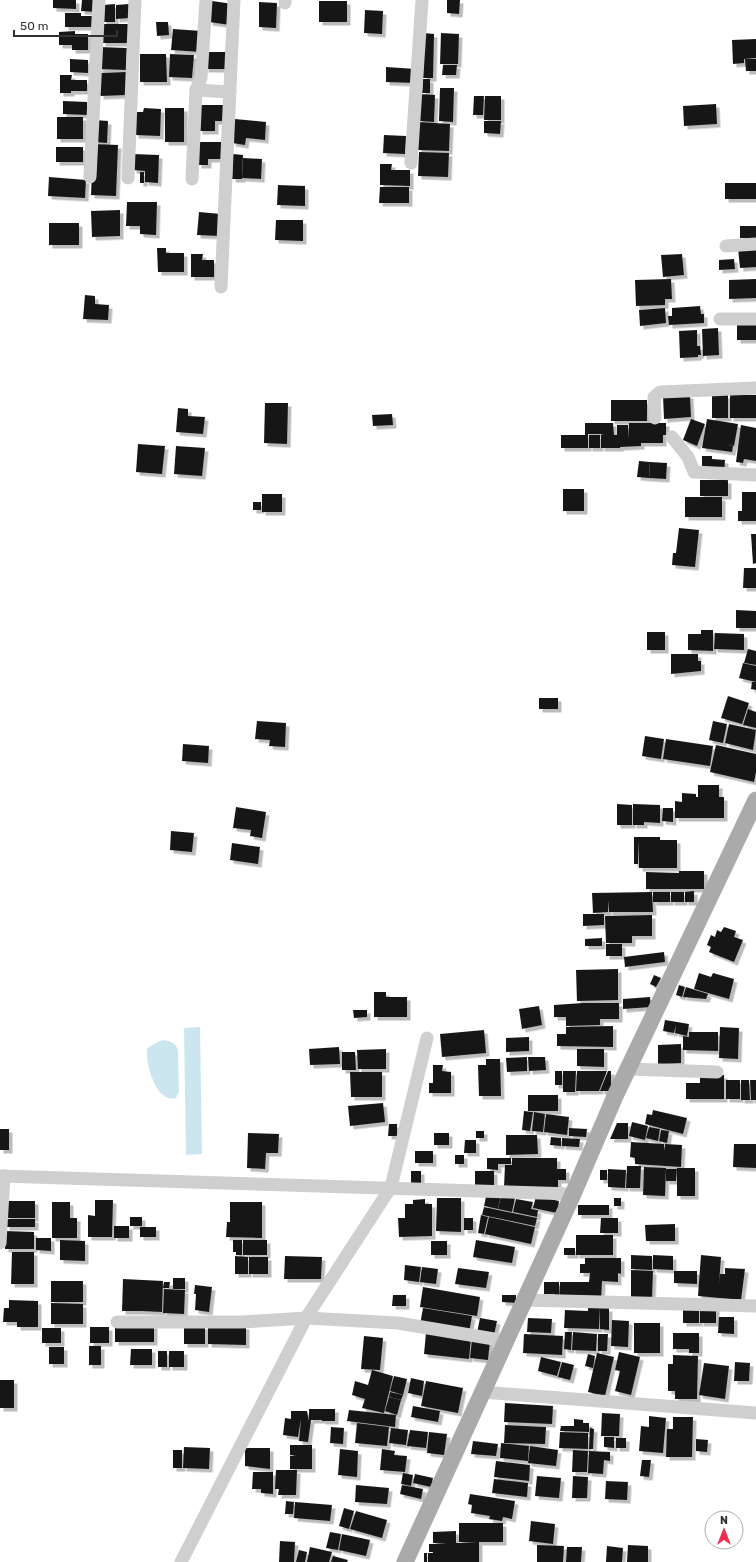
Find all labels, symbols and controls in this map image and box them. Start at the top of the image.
scale bar [14,12,117,38]
text: 50 m [20,19,48,33]
north arrow [704,1510,744,1550]
text: N [720,1514,728,1527]

